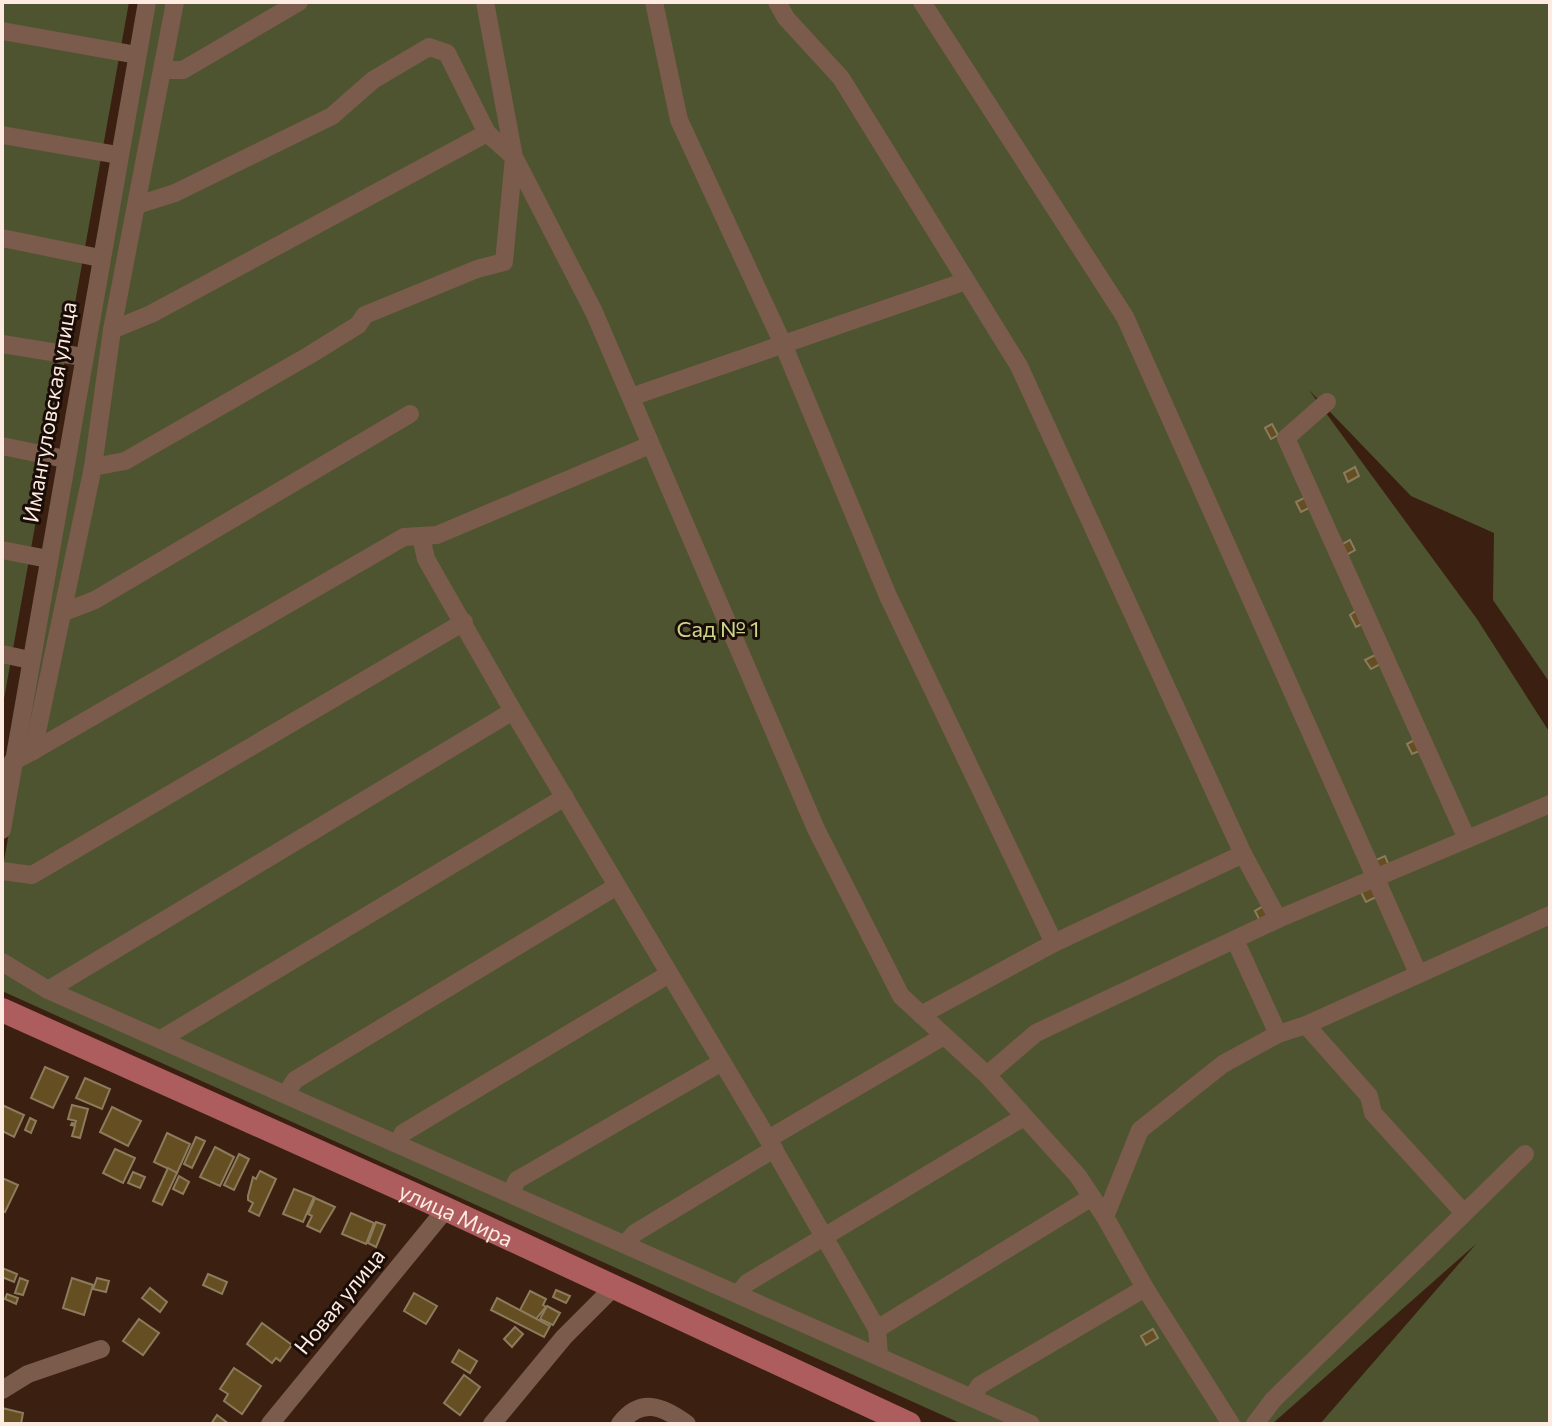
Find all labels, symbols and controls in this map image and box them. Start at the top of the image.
street label: Имангуловская улица [16,299,82,525]
park label: Сад № 1 [677,615,759,642]
street label: улица Мира [395,1176,518,1252]
street label: Новая улица [288,1243,390,1359]

